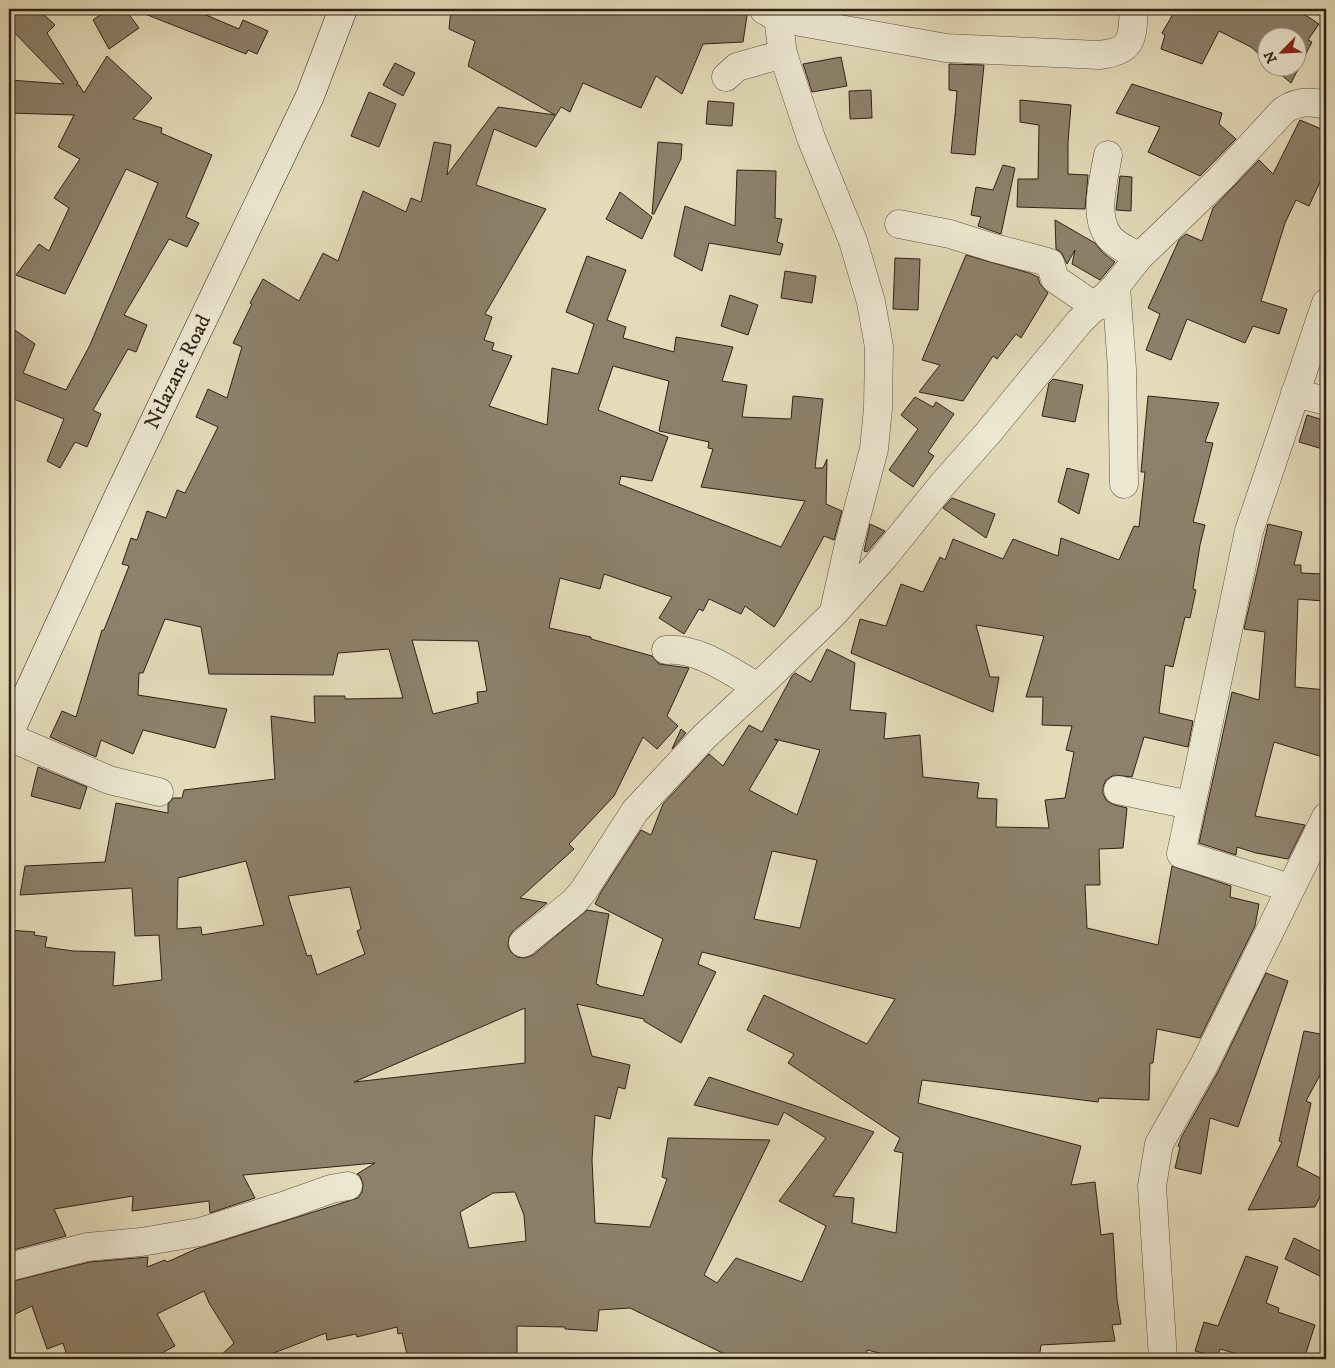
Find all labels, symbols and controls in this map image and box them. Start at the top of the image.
north arrow [1258,28,1308,78]
text: N [1260,48,1282,66]
street label: Ntlazane Road [139,310,217,434]

